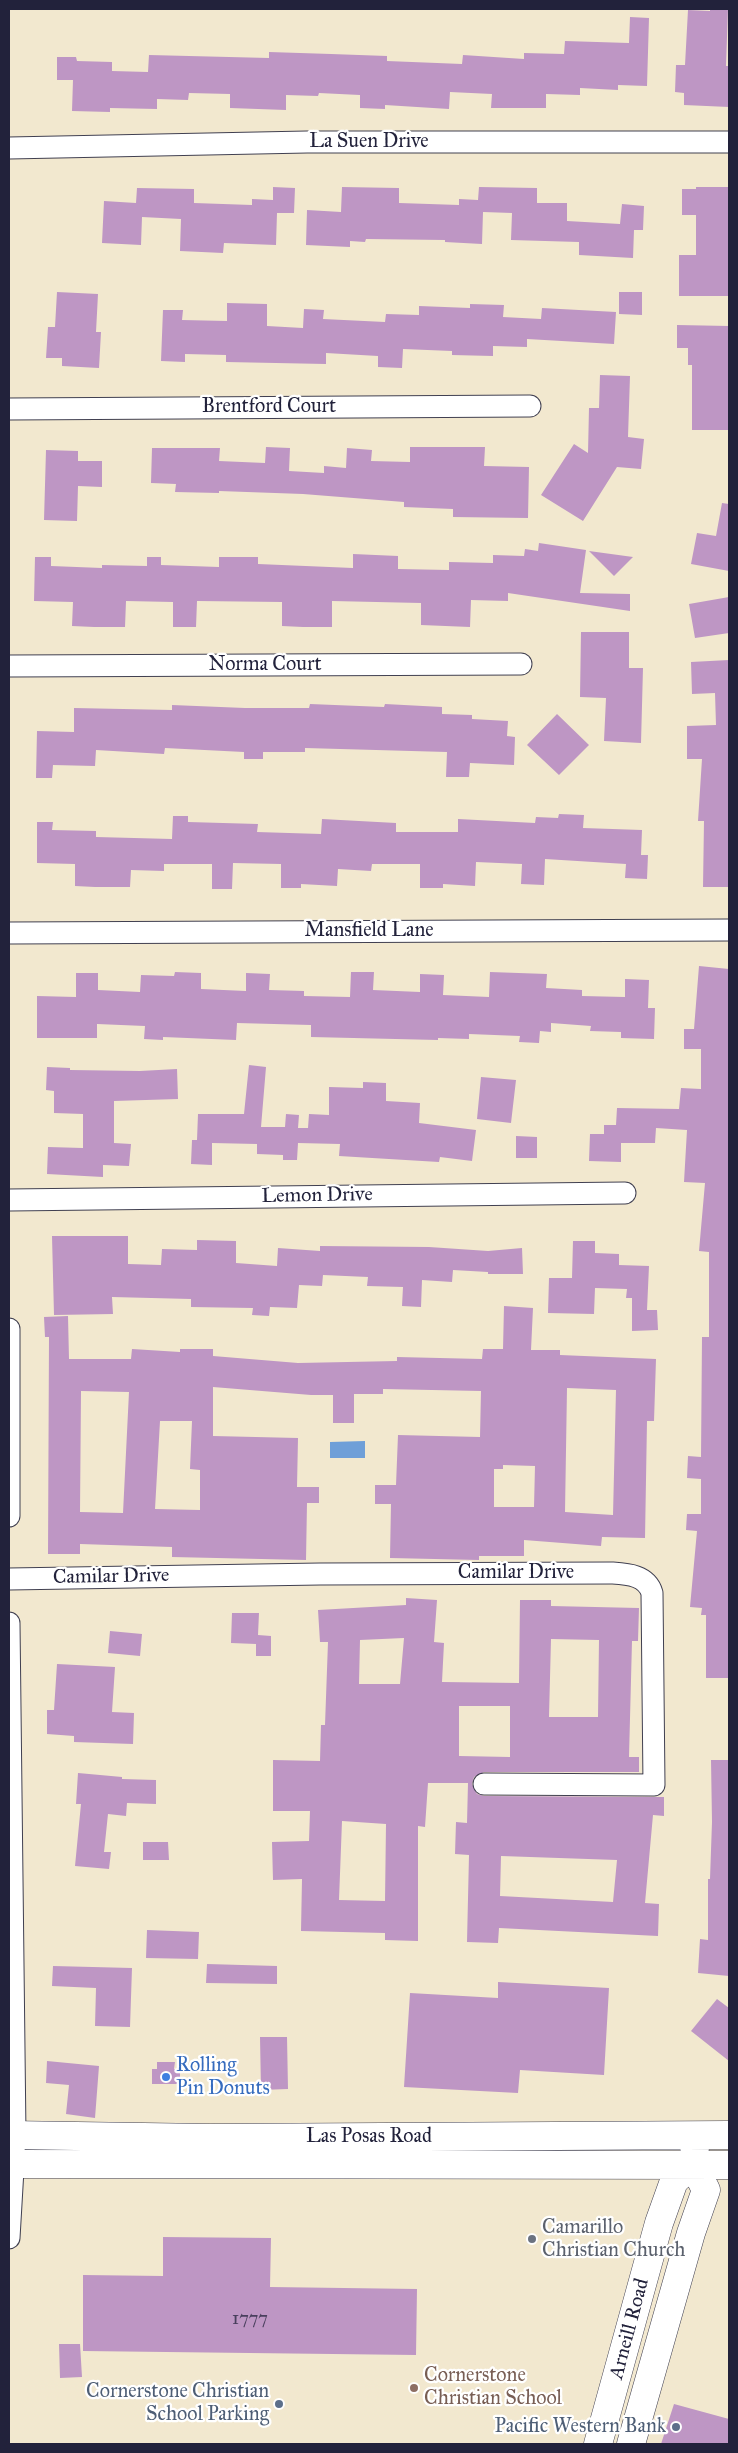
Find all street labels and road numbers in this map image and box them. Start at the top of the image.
street label: La Suen Drive [309,130,429,154]
street label: Brentford Court [202,395,336,419]
street label: Norma Court [209,653,321,677]
street label: Mansfield Lane [304,919,434,943]
street label: Lemon Drive [261,1183,373,1209]
street label: Camilar Drive [458,1561,574,1585]
street label: Camilar Drive [53,1564,169,1590]
street label: Las Posas Road [306,2125,432,2149]
street label: Arneill Road [605,2276,655,2382]

